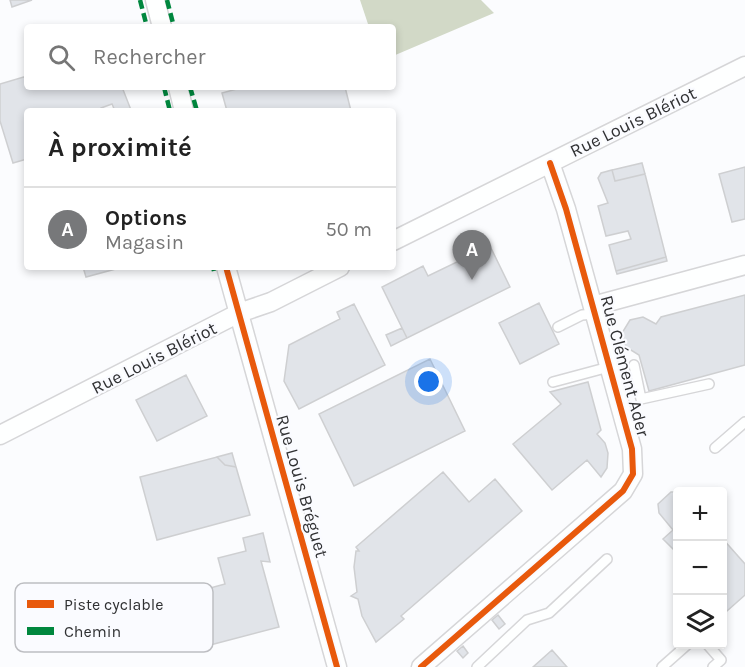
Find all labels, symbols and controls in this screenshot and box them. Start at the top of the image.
search box [24,24,396,90]
icon: search [45,41,78,74]
text: Rechercher [93,44,206,70]
street label: Rue Louis Blériot [566,82,700,162]
text: À proximité [48,132,192,163]
text: Options [105,205,187,231]
text: A [61,218,74,241]
text: 50 m [325,218,372,241]
pin: A [452,230,492,280]
text: Magasin [105,231,184,254]
street label: Rue Clément Ader [596,293,655,440]
street label: Rue Louis Blériot [88,317,221,399]
your location [414,367,443,396]
street label: Rue Louis Bréguet [271,412,333,560]
map controls [673,487,727,649]
button: + [673,487,727,541]
button: − [673,541,727,595]
legend [15,583,213,652]
text: Piste cyclable [64,595,164,614]
button: layers [673,595,727,649]
text: Chemin [64,622,121,641]

